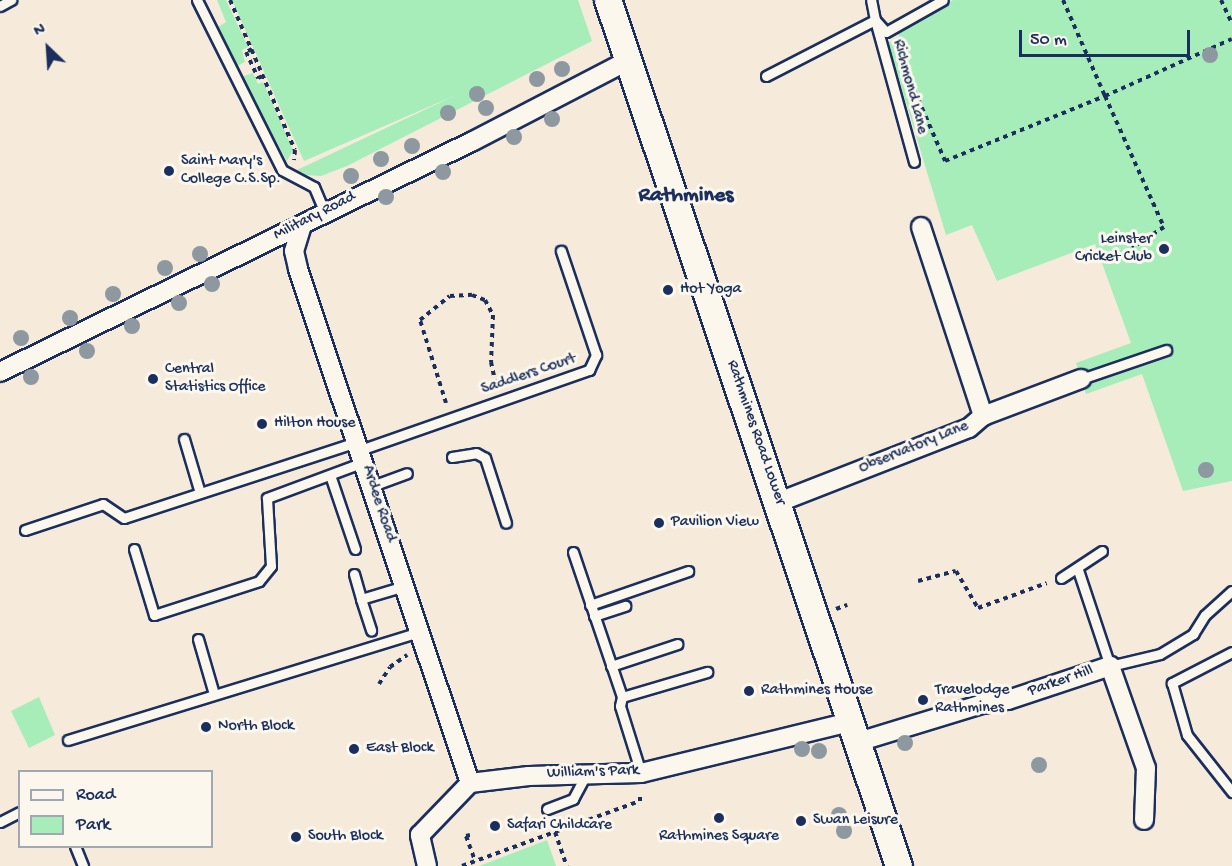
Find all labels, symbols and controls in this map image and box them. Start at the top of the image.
north arrow [18,18,78,78]
scale bar [1022,18,1193,56]
text: N [31,20,49,42]
text: 50 m [1030,30,1067,51]
street label: Richmond Lane [887,38,931,136]
place label: Saint Mary's College C.S.Sp. [181,152,281,190]
marker: Saint Mary's College C.S.Sp. [162,164,176,178]
district label: Rathmines [639,184,733,210]
street label: Military Road [271,188,359,246]
place label: Leinster Cricket Club [1075,230,1152,268]
marker: Leinster Cricket Club [1157,242,1171,256]
place label: Hot Yoga [680,280,741,300]
marker: Hot Yoga [661,283,675,297]
street label: Saddlers Court [479,350,579,400]
street label: Rathmines Road Lower [721,358,789,508]
place label: Central Statistics Office [165,360,265,398]
marker: Central Statistics Office [146,372,160,386]
place label: Hilton House [274,414,355,434]
marker: Hilton House [255,417,269,431]
street label: Observatory Lane [856,417,972,479]
street label: Ardee Road [357,463,399,545]
place label: Pavilion View [671,513,759,533]
marker: Pavilion View [652,516,666,530]
street label: Parker Hill [1026,662,1096,702]
place label: Rathmines House [761,681,873,701]
place label: Travelodge Rathmines [935,681,1010,719]
marker: Rathmines House [742,684,756,698]
marker: Travelodge Rathmines [916,693,930,707]
place label: North Block [218,717,294,737]
marker: North Block [199,720,213,734]
place label: East Block [366,739,434,759]
marker: East Block [347,742,361,756]
street label: William's Park [547,762,639,784]
legend [18,770,213,848]
text: Road [76,785,115,806]
marker: Rathmines Square [712,811,726,825]
place label: Swan Leisure [813,811,898,831]
marker: Swan Leisure [794,814,808,828]
text: Park [76,815,110,836]
place label: Safari Childcare [507,816,612,836]
marker: Safari Childcare [488,819,502,833]
place label: South Block [308,827,383,847]
place label: Rathmines Square [659,827,779,847]
marker: South Block [289,830,303,844]

